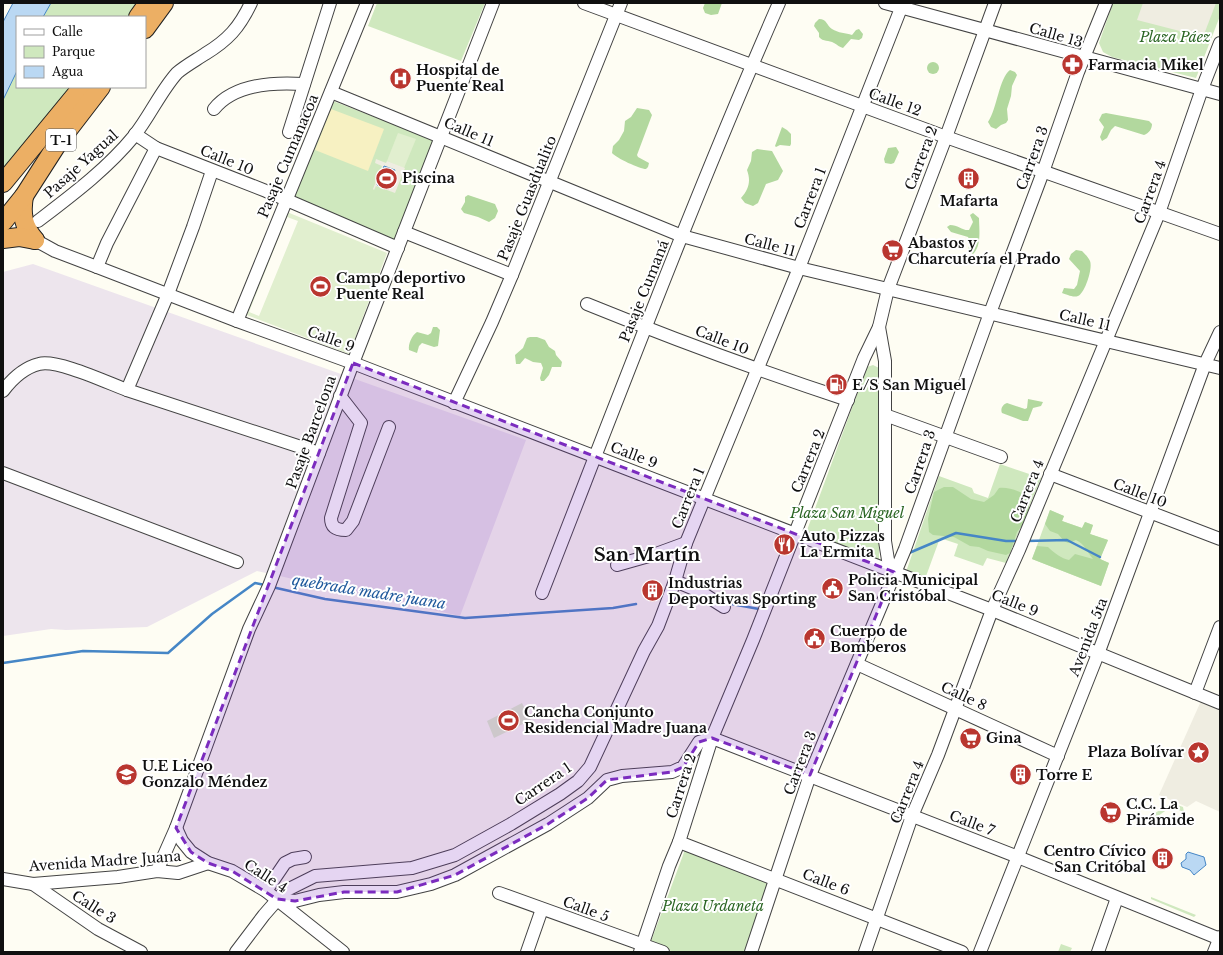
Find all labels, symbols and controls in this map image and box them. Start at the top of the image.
legend [16,16,146,88]
street label: Calle 13 [1027,19,1085,51]
text: Calle [52,24,83,39]
park label: Plaza Páez [1139,28,1210,46]
text: Parque [52,44,95,59]
pharmacy icon: Farmacia Mikel [1060,52,1086,78]
place label: Farmacia Mikel [1088,56,1204,74]
place label: Hospital de Puente Real [416,61,504,95]
text: Agua [51,64,83,79]
hospital icon: Hospital de Puente Real [387,65,413,91]
street label: Calle 12 [866,84,924,120]
street label: Pasaje Cumanacoa [254,91,322,221]
street label: Calle 11 [441,113,497,151]
street label: Carrera 2 [901,123,941,193]
street label: Carrera 3 [1012,123,1052,193]
street label: Pasaje Yagual [40,126,122,202]
road number: T-1 [46,129,76,151]
street label: Pasaje Guasdualito [494,133,560,263]
street label: Calle 10 [197,141,257,179]
street label: Carrera 4 [1130,158,1170,226]
sports icon: Piscina [373,165,399,191]
street label: Carrera 1 [790,165,830,231]
building icon: Mafarta [956,166,982,192]
place label: Piscina [402,169,455,187]
place label: Mafarta [940,192,998,210]
street label: Calle 11 [742,229,798,261]
place label: Abastos y Charcutería el Prado [907,234,1060,268]
street label: Pasaje Cumaná [615,237,673,345]
supermarket icon: Abastos y Charcutería el Prado [880,238,906,264]
place label: Campo deportivo Puente Real [336,269,466,303]
sports icon: Campo deportivo Puente Real [307,273,333,299]
street label: Calle 11 [1057,305,1113,335]
street label: Calle 10 [692,321,752,359]
street label: Calle 9 [305,322,357,356]
fuel station icon: E/S San Miguel [824,372,850,398]
street label: Pasaje Barcelona [282,373,340,491]
place label: E/S San Miguel [852,376,966,394]
street label: Carrera 2 [787,427,829,495]
street label: Carrera 3 [901,427,939,497]
street label: Calle 9 [608,438,660,472]
street label: Carrera 4 [1006,457,1048,525]
street label: Carrera 1 [668,465,708,531]
street label: Calle 10 [1110,474,1170,512]
park label: Plaza San Miguel [789,504,905,522]
place label: Auto Pizzas La Ermita [799,527,885,561]
restaurant icon: Auto Pizzas La Ermita [772,531,798,557]
district label: San Martín [594,544,700,566]
water label: quebrada madre juana [291,570,447,613]
place label: Policia Municipal San Cristóbal [848,571,978,605]
place label: Industrias Deportivas Sporting [668,574,817,608]
public building icon: Policia Municipal San Cristóbal [820,575,846,601]
building icon: Industrias Deportivas Sporting [640,578,666,604]
street label: Calle 9 [989,585,1041,621]
street label: Avenida 5ta [1064,595,1111,680]
place label: Cuerpo de Bomberos [830,622,907,656]
public building icon: Cuerpo de Bomberos [801,626,827,652]
street label: Calle 8 [938,678,990,714]
place label: Cancha Conjunto Residencial Madre Juana [524,703,707,737]
sports icon: Cancha Conjunto Residencial Madre Juana [496,707,522,733]
supermarket icon: Gina [958,725,984,751]
street label: Carrera 3 [780,728,820,798]
place label: Gina [986,729,1022,747]
place icon: Plaza Bolívar [1186,739,1212,765]
place label: Plaza Bolívar [1087,743,1184,761]
street label: Carrera 2 [662,751,700,821]
place label: U.E Liceo Gonzalo Méndez [142,757,268,791]
street label: Carrera 1 [511,758,575,810]
street label: Carrera 4 [886,758,928,826]
school or university icon: U.E Liceo Gonzalo Méndez [113,761,139,787]
building icon: Torre E [1007,762,1033,788]
place label: Torre E [1036,766,1092,784]
place label: C.C. La Pirámide [1126,795,1195,829]
supermarket icon: C.C. La Pirámide [1098,799,1124,825]
street label: Calle 7 [947,806,998,840]
place label: Centro Cívico San Critóbal [1044,842,1146,876]
building icon: Centro Cívico San Critóbal [1149,846,1175,872]
street label: Avenida Madre Juana [27,847,182,875]
street label: Calle 4 [241,855,291,897]
street label: Calle 6 [800,865,852,899]
street label: Calle 3 [69,886,119,928]
street label: Calle 5 [560,892,612,926]
park label: Plaza Urdaneta [661,897,764,915]

